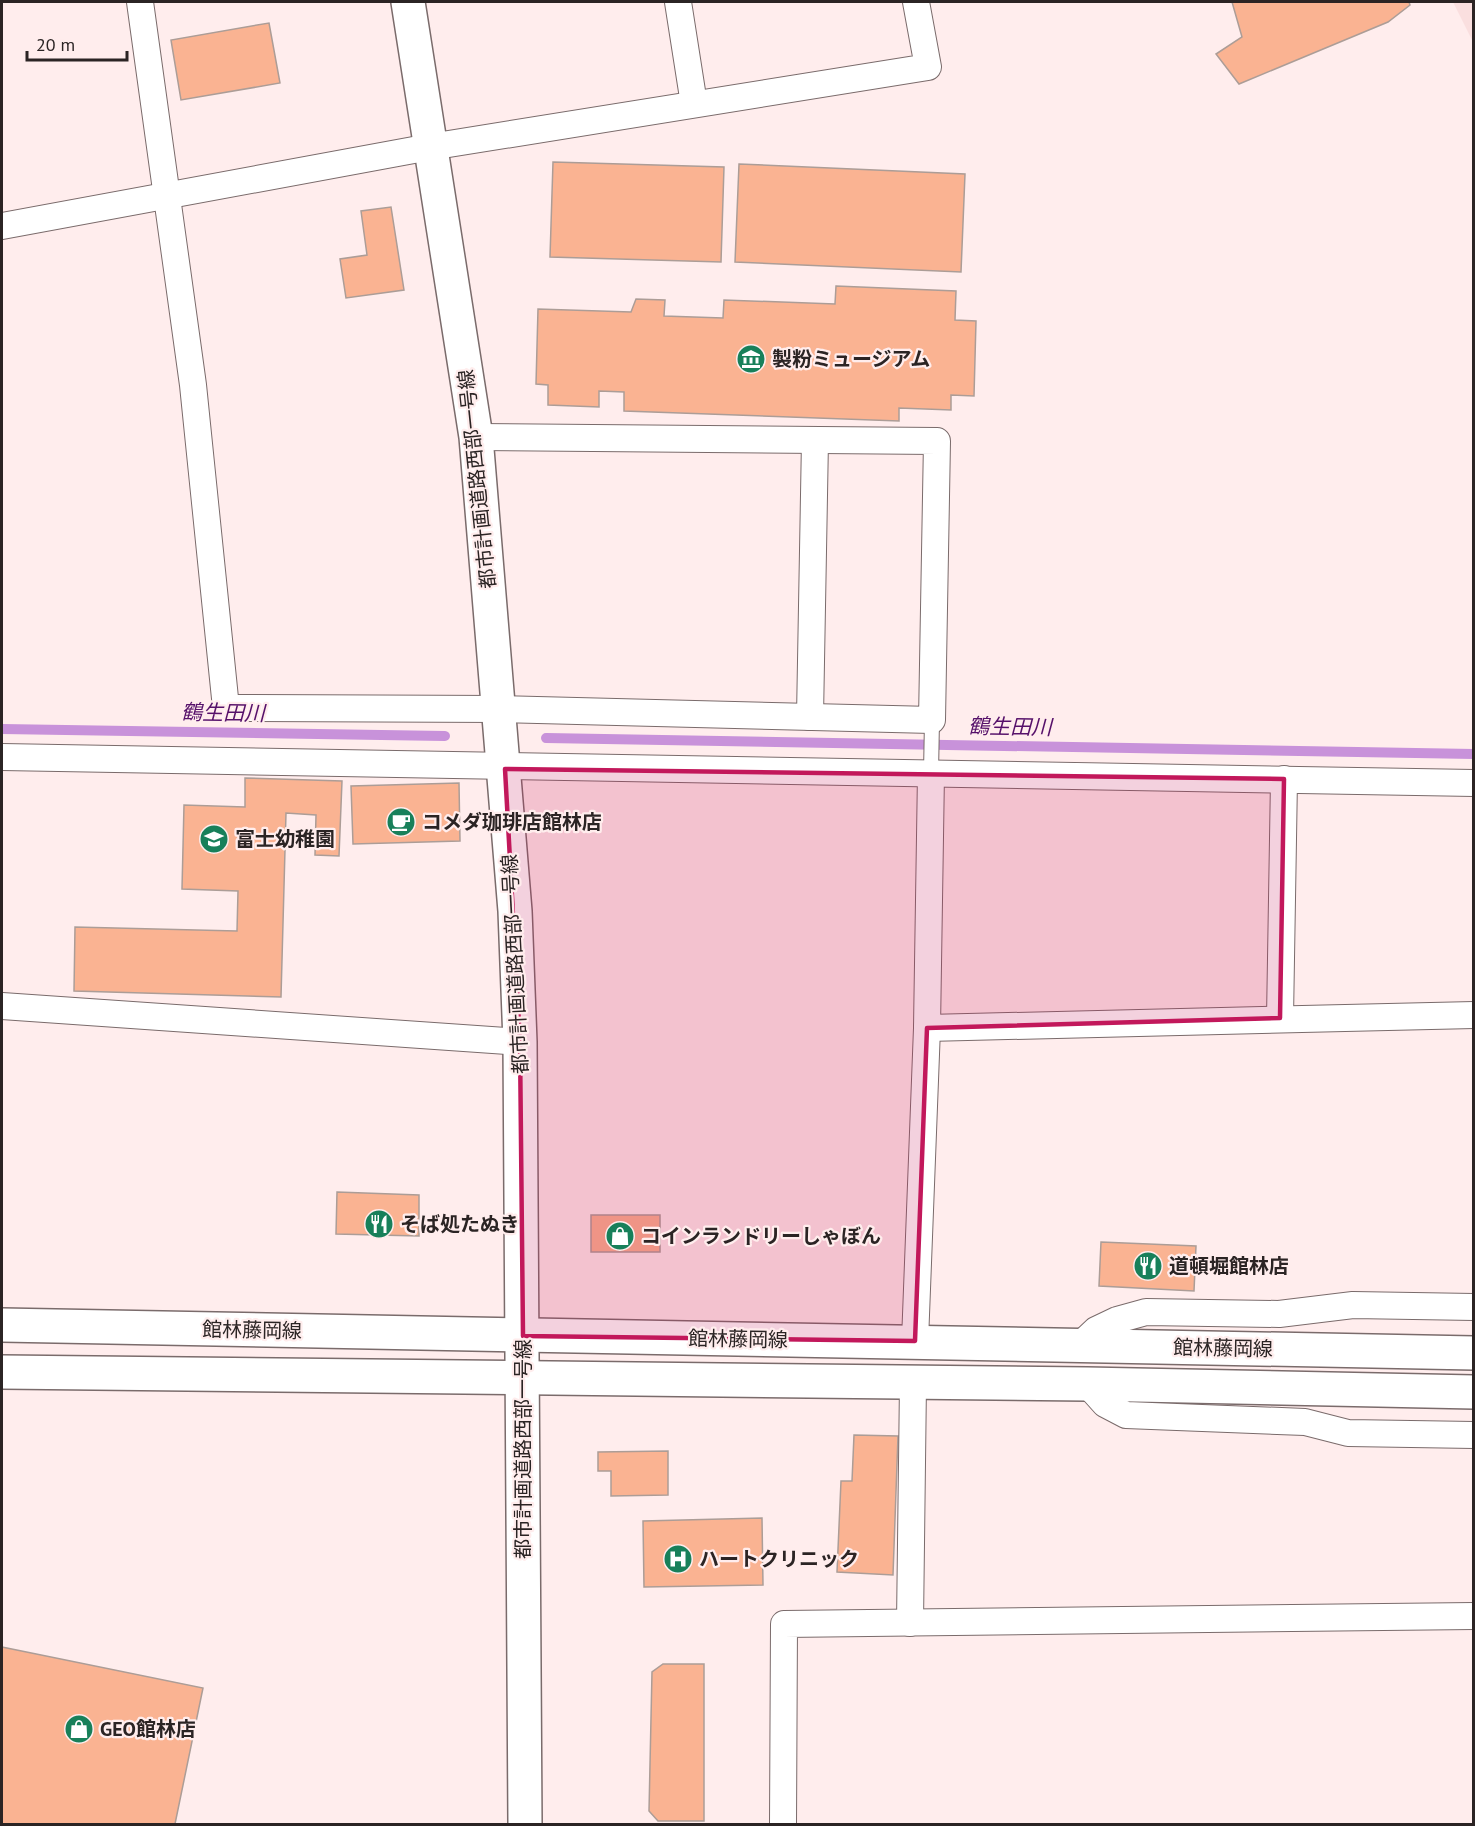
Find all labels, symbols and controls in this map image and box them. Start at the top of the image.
scale bar [27,24,128,62]
text: 20 m [36,33,75,56]
museum icon: 製粉ミュージアム [735,343,767,375]
place label: 製粉ミュージアム [772,346,930,372]
street label: 都市計画道路西部一号線 [453,368,501,590]
water label: 鶴生田川 [181,698,267,727]
water label: 鶴生田川 [968,712,1054,741]
cafe icon: コメダ珈琲店館林店 [385,806,417,838]
place label: コメダ珈琲店館林店 [422,809,602,835]
school or university icon: 富士幼稚園 [198,823,230,855]
place label: 富士幼稚園 [235,826,335,852]
street label: 都市計画道路西部一号線 [496,853,534,1075]
restaurant icon: そば処たぬき [363,1208,395,1240]
place label: そば処たぬき [400,1211,520,1237]
shop icon: コインランドリーしゃぼん [604,1220,636,1252]
place label: コインランドリーしゃぼん [641,1223,881,1249]
restaurant icon: 道頓堀館林店 [1132,1250,1164,1282]
place label: 道頓堀館林店 [1169,1253,1289,1279]
street label: 館林藤岡線 [202,1316,302,1344]
street label: 館林藤岡線 [688,1325,788,1353]
street label: 館林藤岡線 [1173,1334,1273,1362]
street label: 都市計画道路西部一号線 [510,1339,536,1559]
hospital icon: ハートクリニック [662,1543,694,1575]
place label: ハートクリニック [699,1546,859,1572]
shop icon: GEO館林店 [63,1713,95,1745]
place label: GEO館林店 [100,1716,196,1742]

